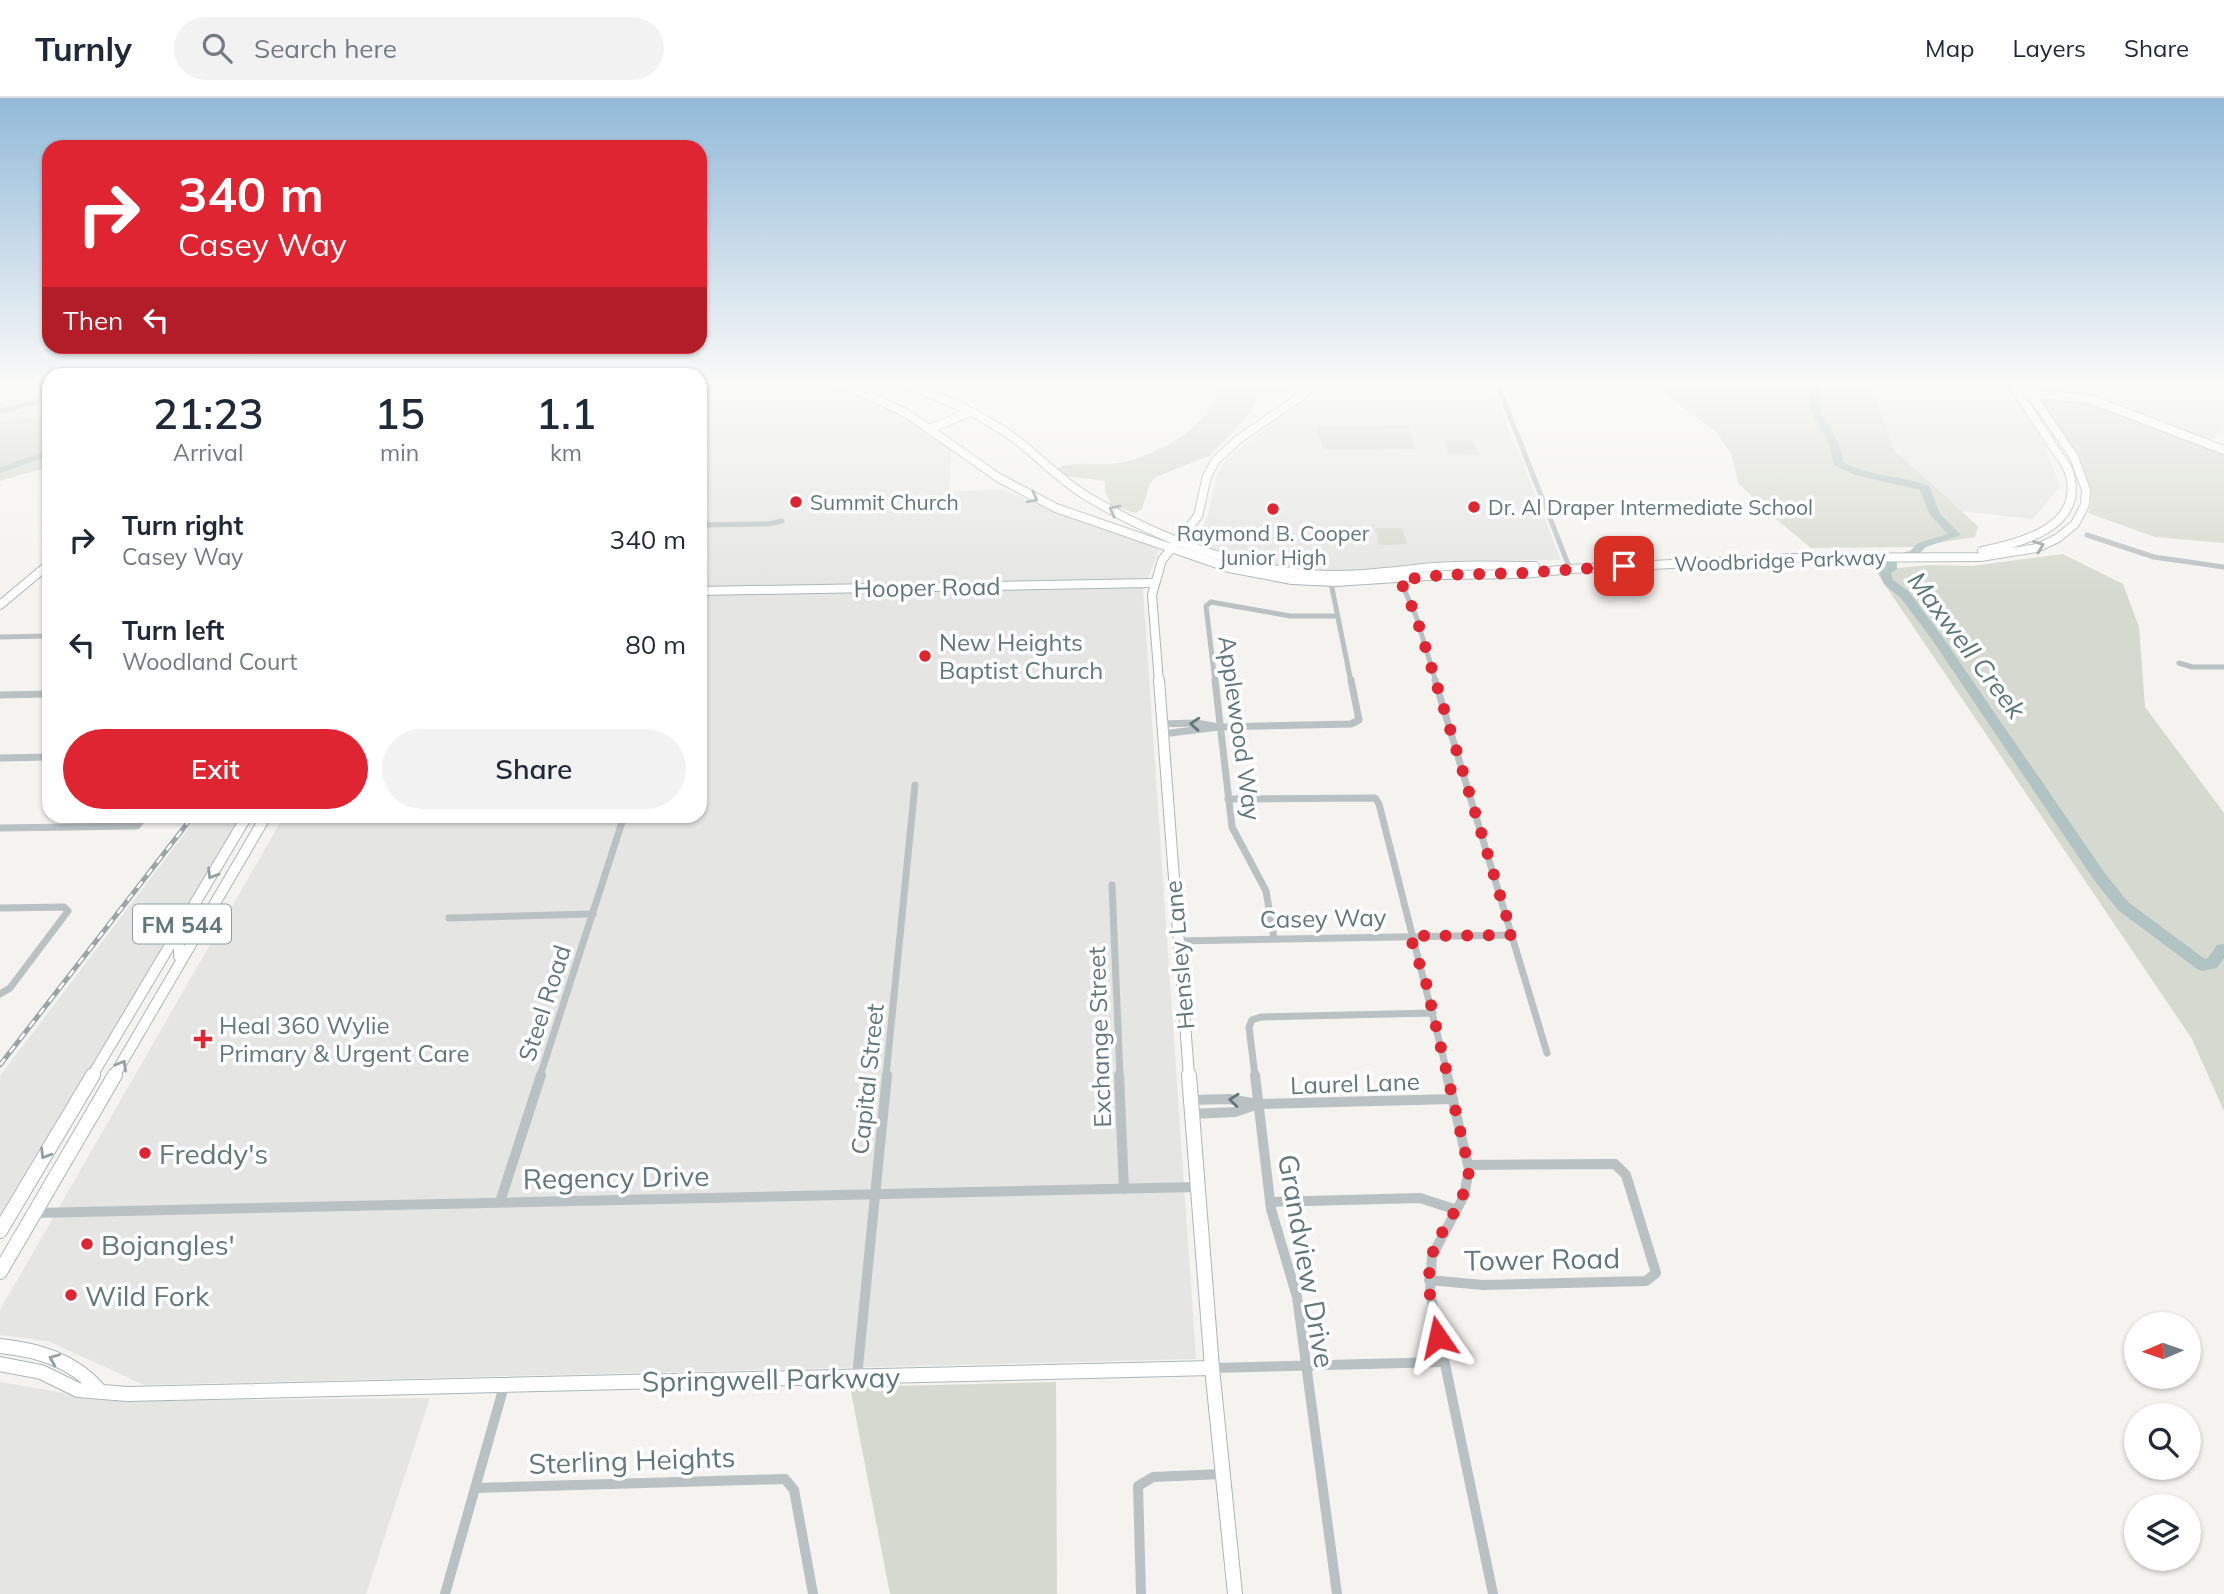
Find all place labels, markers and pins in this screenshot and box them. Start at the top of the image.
place label: Summit Church [810,489,959,515]
marker: Summit Church [788,494,804,510]
place label: Dr. Al Draper Intermediate School [1488,494,1813,520]
marker: Dr. Al Draper Intermediate School [1466,499,1482,515]
marker: Raymond B. Cooper Junior High [1265,501,1281,517]
place label: Raymond B. Cooper Junior High [1177,520,1370,570]
pin [1594,536,1654,596]
place label: New Heights Baptist Church [939,627,1103,685]
marker: New Heights Baptist Church [917,648,933,664]
place label: Heal 360 Wylie Primary & Urgent Care [219,1010,469,1068]
marker: Heal 360 Wylie Primary & Urgent Care [193,1029,213,1049]
place label: Freddy's [159,1136,268,1171]
marker: Freddy's [137,1145,153,1161]
place label: Bojangles' [101,1227,235,1262]
marker: Bojangles' [79,1236,95,1252]
place label: Wild Fork [85,1278,210,1313]
marker: Wild Fork [63,1287,79,1303]

